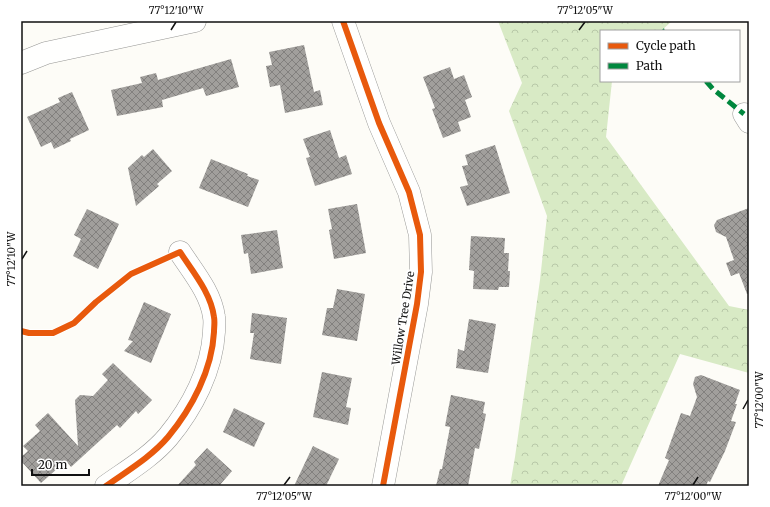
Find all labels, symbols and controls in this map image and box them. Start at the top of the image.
text: 77°12'10"W [149,4,204,17]
text: 77°12'05"W [557,4,614,17]
legend [600,30,740,82]
text: Cycle path [636,38,696,53]
text: Path [636,58,662,73]
text: 77°12'10"W [5,231,18,286]
street label: Willow Tree Drive [389,270,417,367]
text: 77°12'00"W [753,371,766,428]
scale bar [32,451,89,477]
text: 20 m [38,457,67,472]
text: 77°12'05"W [256,490,313,503]
text: 77°12'00"W [665,490,722,503]

